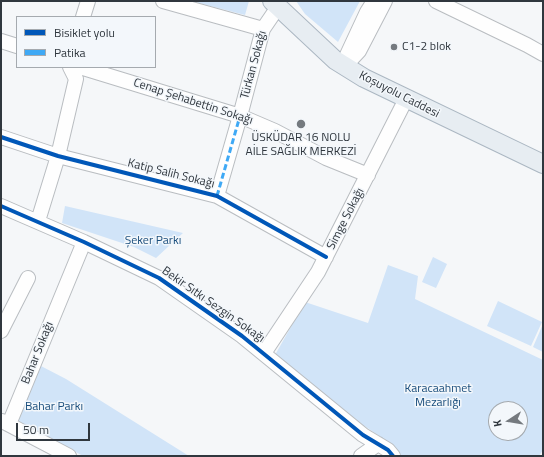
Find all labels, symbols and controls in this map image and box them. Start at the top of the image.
legend [16,16,156,68]
text: Bisiklet yolu [54,23,115,42]
street label: Türkan Sokağı [238,29,270,101]
place label: C1-2 blok [402,40,451,54]
marker: C1-2 blok [389,42,399,52]
text: Patika [54,43,86,62]
street label: Koşuyolu Caddesi [356,69,442,121]
street label: Cenap Şehabettin Sokağı [131,76,255,128]
marker: ÜSKÜDAR 16 NOLU AİLE SAĞLIK MERKEZİ [295,118,307,130]
place label: ÜSKÜDAR 16 NOLU AİLE SAĞLIK MERKEZİ [245,131,357,159]
street label: Katip Salih Sokağı [126,156,216,192]
street label: Simge Sokağı [324,186,368,252]
park label: Şeker Parkı [125,234,181,248]
street label: Bekir Sıtkı Sezgin Sokağı [159,264,267,346]
street label: Bahar Sokağı [19,320,57,386]
park label: Karacaahmet Mezarlığı [405,382,471,410]
park label: Bahar Parkı [25,400,83,414]
north arrow [488,401,528,441]
scale bar [18,415,92,441]
text: K [489,418,506,428]
text: 50 m [23,420,49,439]

